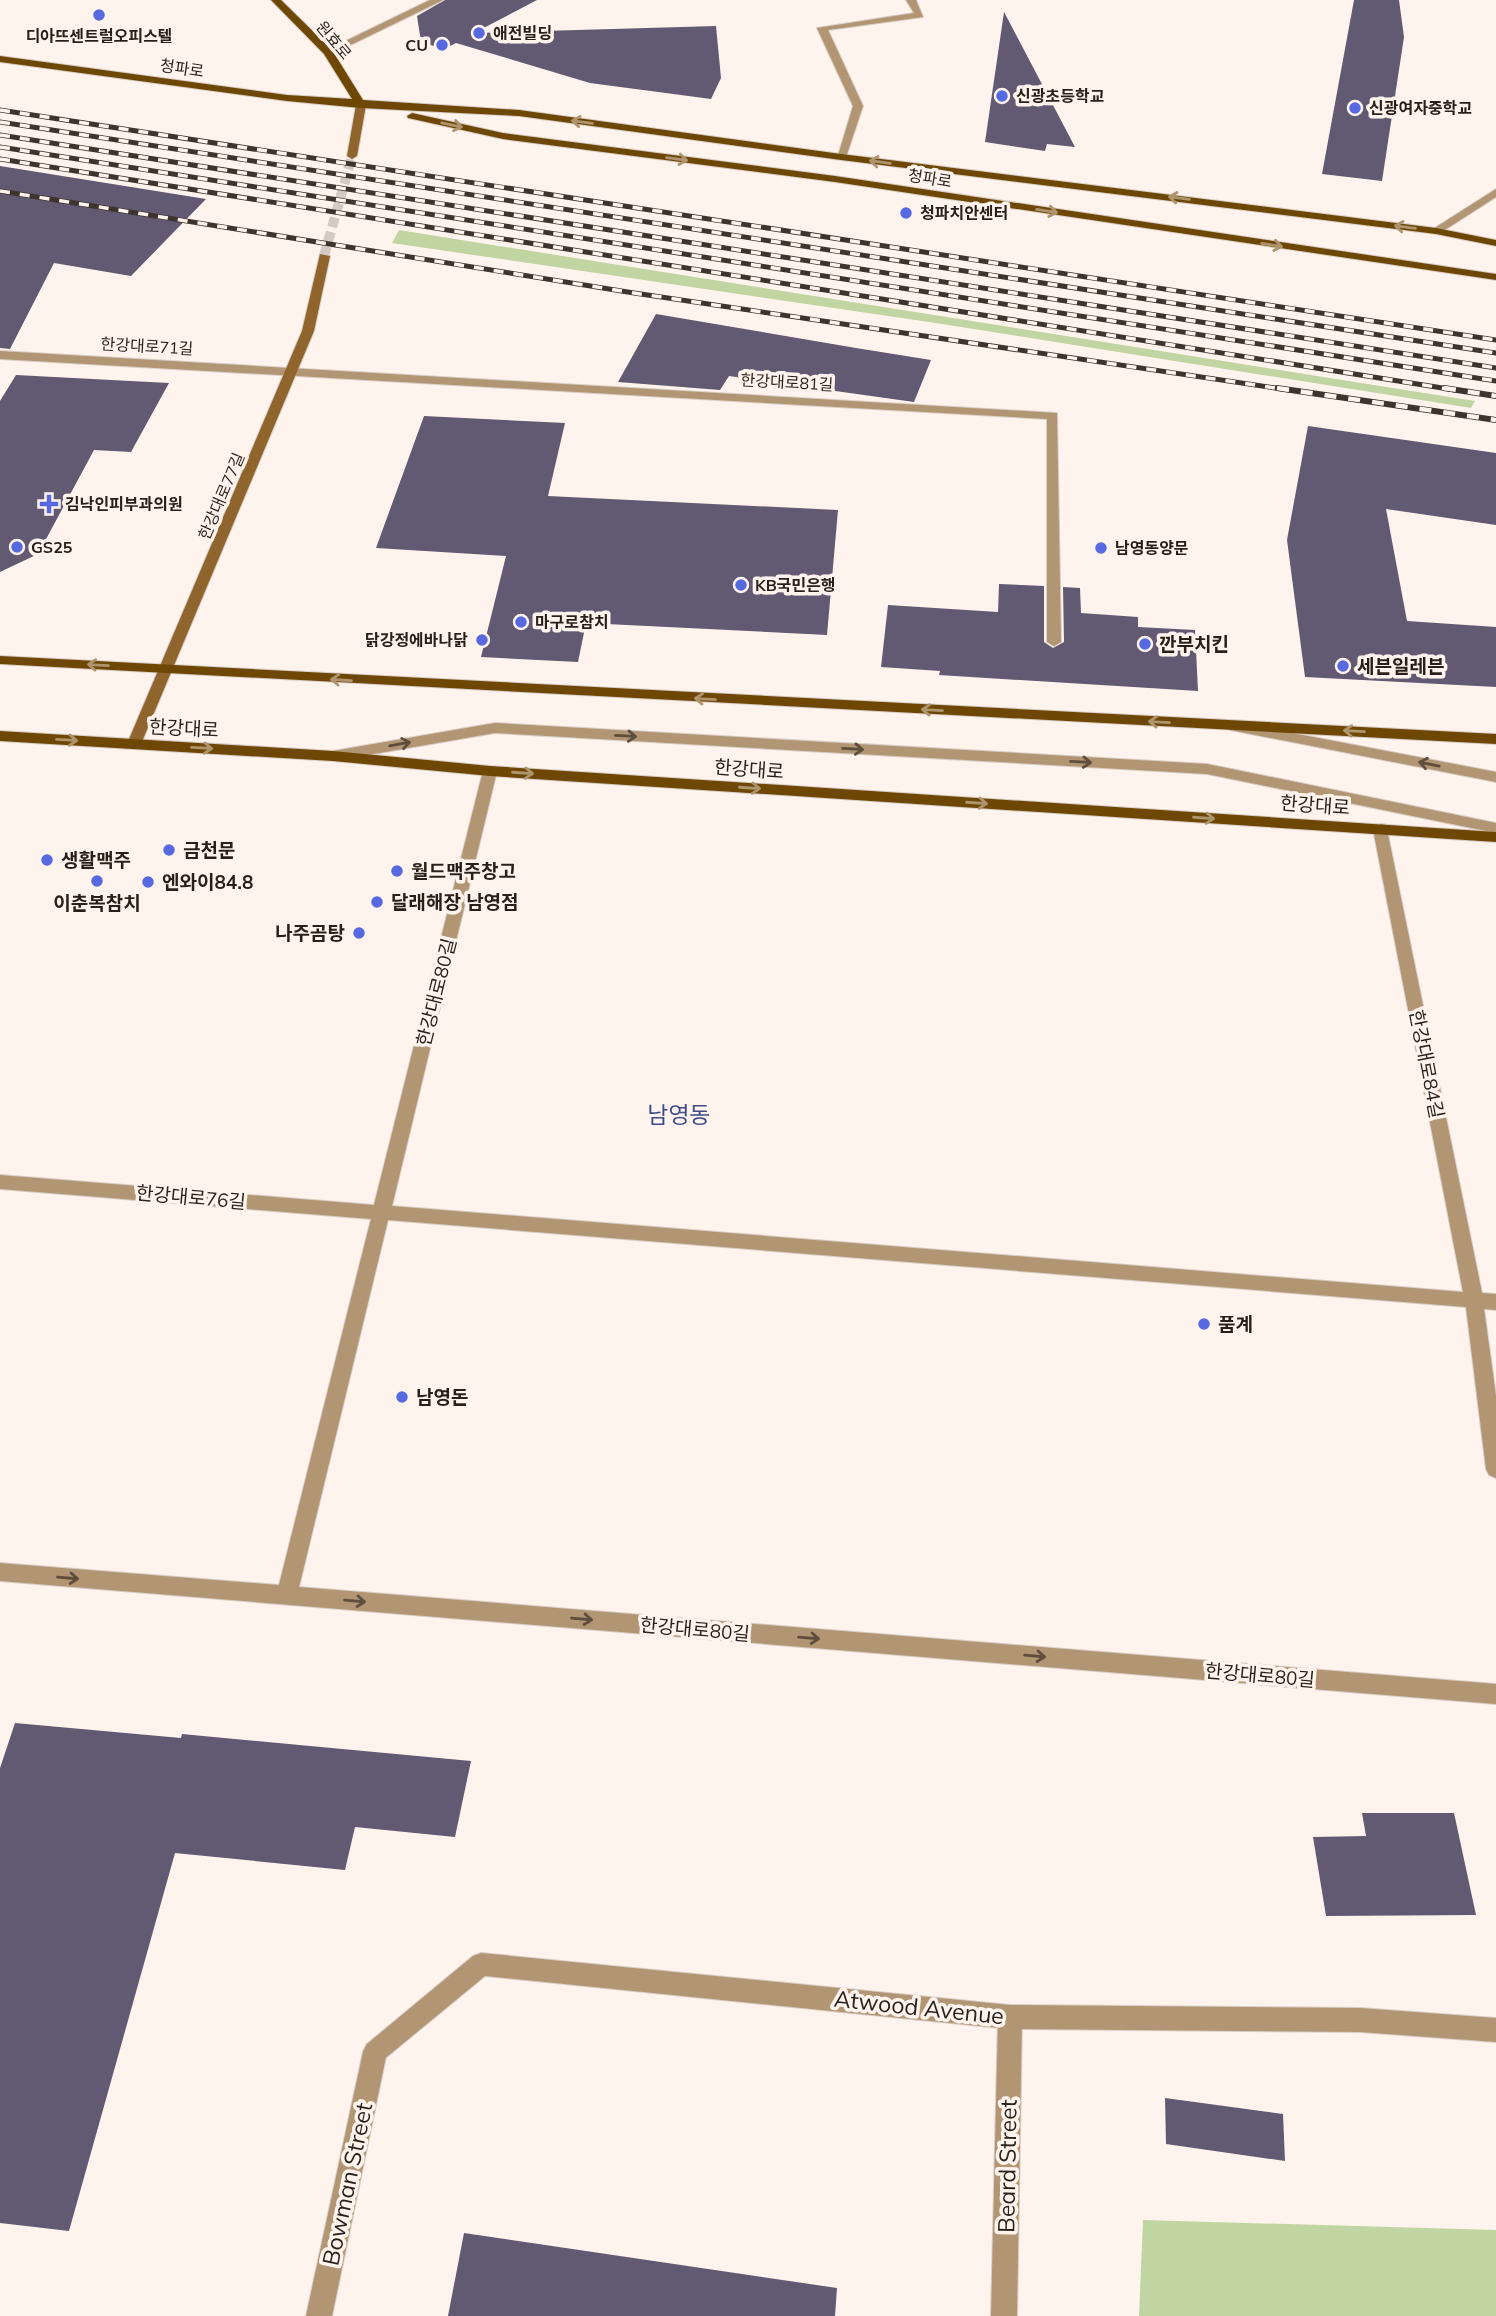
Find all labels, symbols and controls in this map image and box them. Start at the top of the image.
marker: 디아뜨센트럴오피스텔 [91,7,107,23]
street label: 원효로 [312,17,356,64]
place label: 애전빌딩 [493,23,552,43]
marker: 애전빌딩 [471,25,487,41]
place label: 디아뜨센트럴오피스텔 [25,26,173,46]
place label: CU [405,35,428,55]
marker: CU [434,37,450,53]
street label: 청파로 [159,55,206,81]
place label: 신광초등학교 [1016,86,1105,106]
marker: 신광초등학교 [994,88,1010,104]
place label: 신광여자중학교 [1369,98,1472,118]
marker: 신광여자중학교 [1347,100,1363,116]
one-way arrow [571,115,594,128]
one-way arrow [440,118,463,132]
one-way arrow [665,152,687,165]
one-way arrow [869,155,892,168]
street label: 청파로 [907,165,954,191]
one-way arrow [1168,192,1191,205]
place label: 청파치안센터 [920,203,1008,223]
marker: 청파치안센터 [898,205,914,221]
one-way arrow [1035,205,1058,218]
one-way arrow [1394,220,1417,233]
one-way arrow [1260,239,1283,252]
street label: 한강대로71길 [100,334,194,358]
street label: 한강대로81길 [740,370,834,394]
street label: 한강대로77길 [194,449,248,543]
marker: 김낙인피부과의원 [39,494,59,514]
place label: 김낙인피부과의원 [65,494,183,514]
place label: GS25 [31,537,73,557]
place label: 남영동양문 [1115,538,1189,558]
marker: GS25 [9,539,25,555]
marker: 남영동양문 [1093,540,1109,556]
place label: KB국민은행 [755,575,836,595]
marker: KB국민은행 [733,577,749,593]
place label: 마구로참치 [535,612,609,632]
marker: 마구로참치 [513,614,529,630]
place label: 닭강정에바나닭 [365,630,468,650]
marker: 닭강정에바나닭 [474,632,490,648]
place label: 깐부치킨 [1159,632,1229,656]
marker: 깐부치킨 [1137,636,1153,652]
place label: 세븐일레븐 [1357,654,1444,678]
one-way arrow [87,658,110,671]
marker: 세븐일레븐 [1335,658,1351,674]
one-way arrow [330,673,353,686]
one-way arrow [693,692,716,705]
one-way arrow [921,704,944,717]
street label: 한강대로 [148,714,220,742]
one-way arrow [1148,715,1171,728]
one-way arrow [1343,725,1366,738]
one-way arrow [615,729,638,742]
one-way arrow [55,734,78,747]
one-way arrow [388,737,411,751]
one-way arrow [191,742,214,755]
one-way arrow [842,742,865,755]
street label: 한강대로 [713,755,785,783]
one-way arrow [1069,755,1092,768]
one-way arrow [1418,757,1441,771]
one-way arrow [511,767,534,780]
one-way arrow [738,782,761,795]
street label: 한강대로 [1279,791,1351,819]
one-way arrow [965,797,988,810]
one-way arrow [1192,811,1215,824]
place label: 금천문 [183,838,235,862]
marker: 금천문 [161,842,177,858]
place label: 생활맥주 [61,848,131,872]
marker: 생활맥주 [39,852,55,868]
place label: 월드맥주창고 [411,859,516,883]
marker: 월드맥주창고 [389,863,405,879]
place label: 엔와이84.8 [162,870,253,894]
marker: 이춘복참치 [89,873,105,889]
marker: 엔와이84.8 [140,874,156,890]
place label: 달래해장 남영점 [391,890,519,914]
place label: 이춘복참치 [53,891,141,915]
marker: 달래해장 남영점 [369,894,385,910]
place label: 나주곰탕 [275,921,345,945]
marker: 나주곰탕 [351,925,367,941]
street label: 한강대로80길 [411,936,461,1048]
street label: 한강대로84길 [1405,1008,1449,1120]
district label: 남영동 [647,1100,711,1129]
street label: 한강대로76길 [135,1180,247,1214]
place label: 품계 [1218,1312,1253,1336]
marker: 품계 [1196,1316,1212,1332]
place label: 남영돈 [416,1385,468,1409]
marker: 남영돈 [394,1389,410,1405]
one-way arrow [56,1572,79,1585]
one-way arrow [343,1595,366,1608]
street label: 한강대로80길 [639,1612,751,1646]
one-way arrow [570,1613,593,1626]
one-way arrow [797,1632,819,1645]
one-way arrow [1024,1650,1046,1663]
street label: 한강대로80길 [1204,1658,1316,1692]
street label: Atwood Avenue [833,1984,1005,2030]
street label: Beard Street [991,2099,1023,2233]
street label: Bowman Street [316,2100,378,2268]

